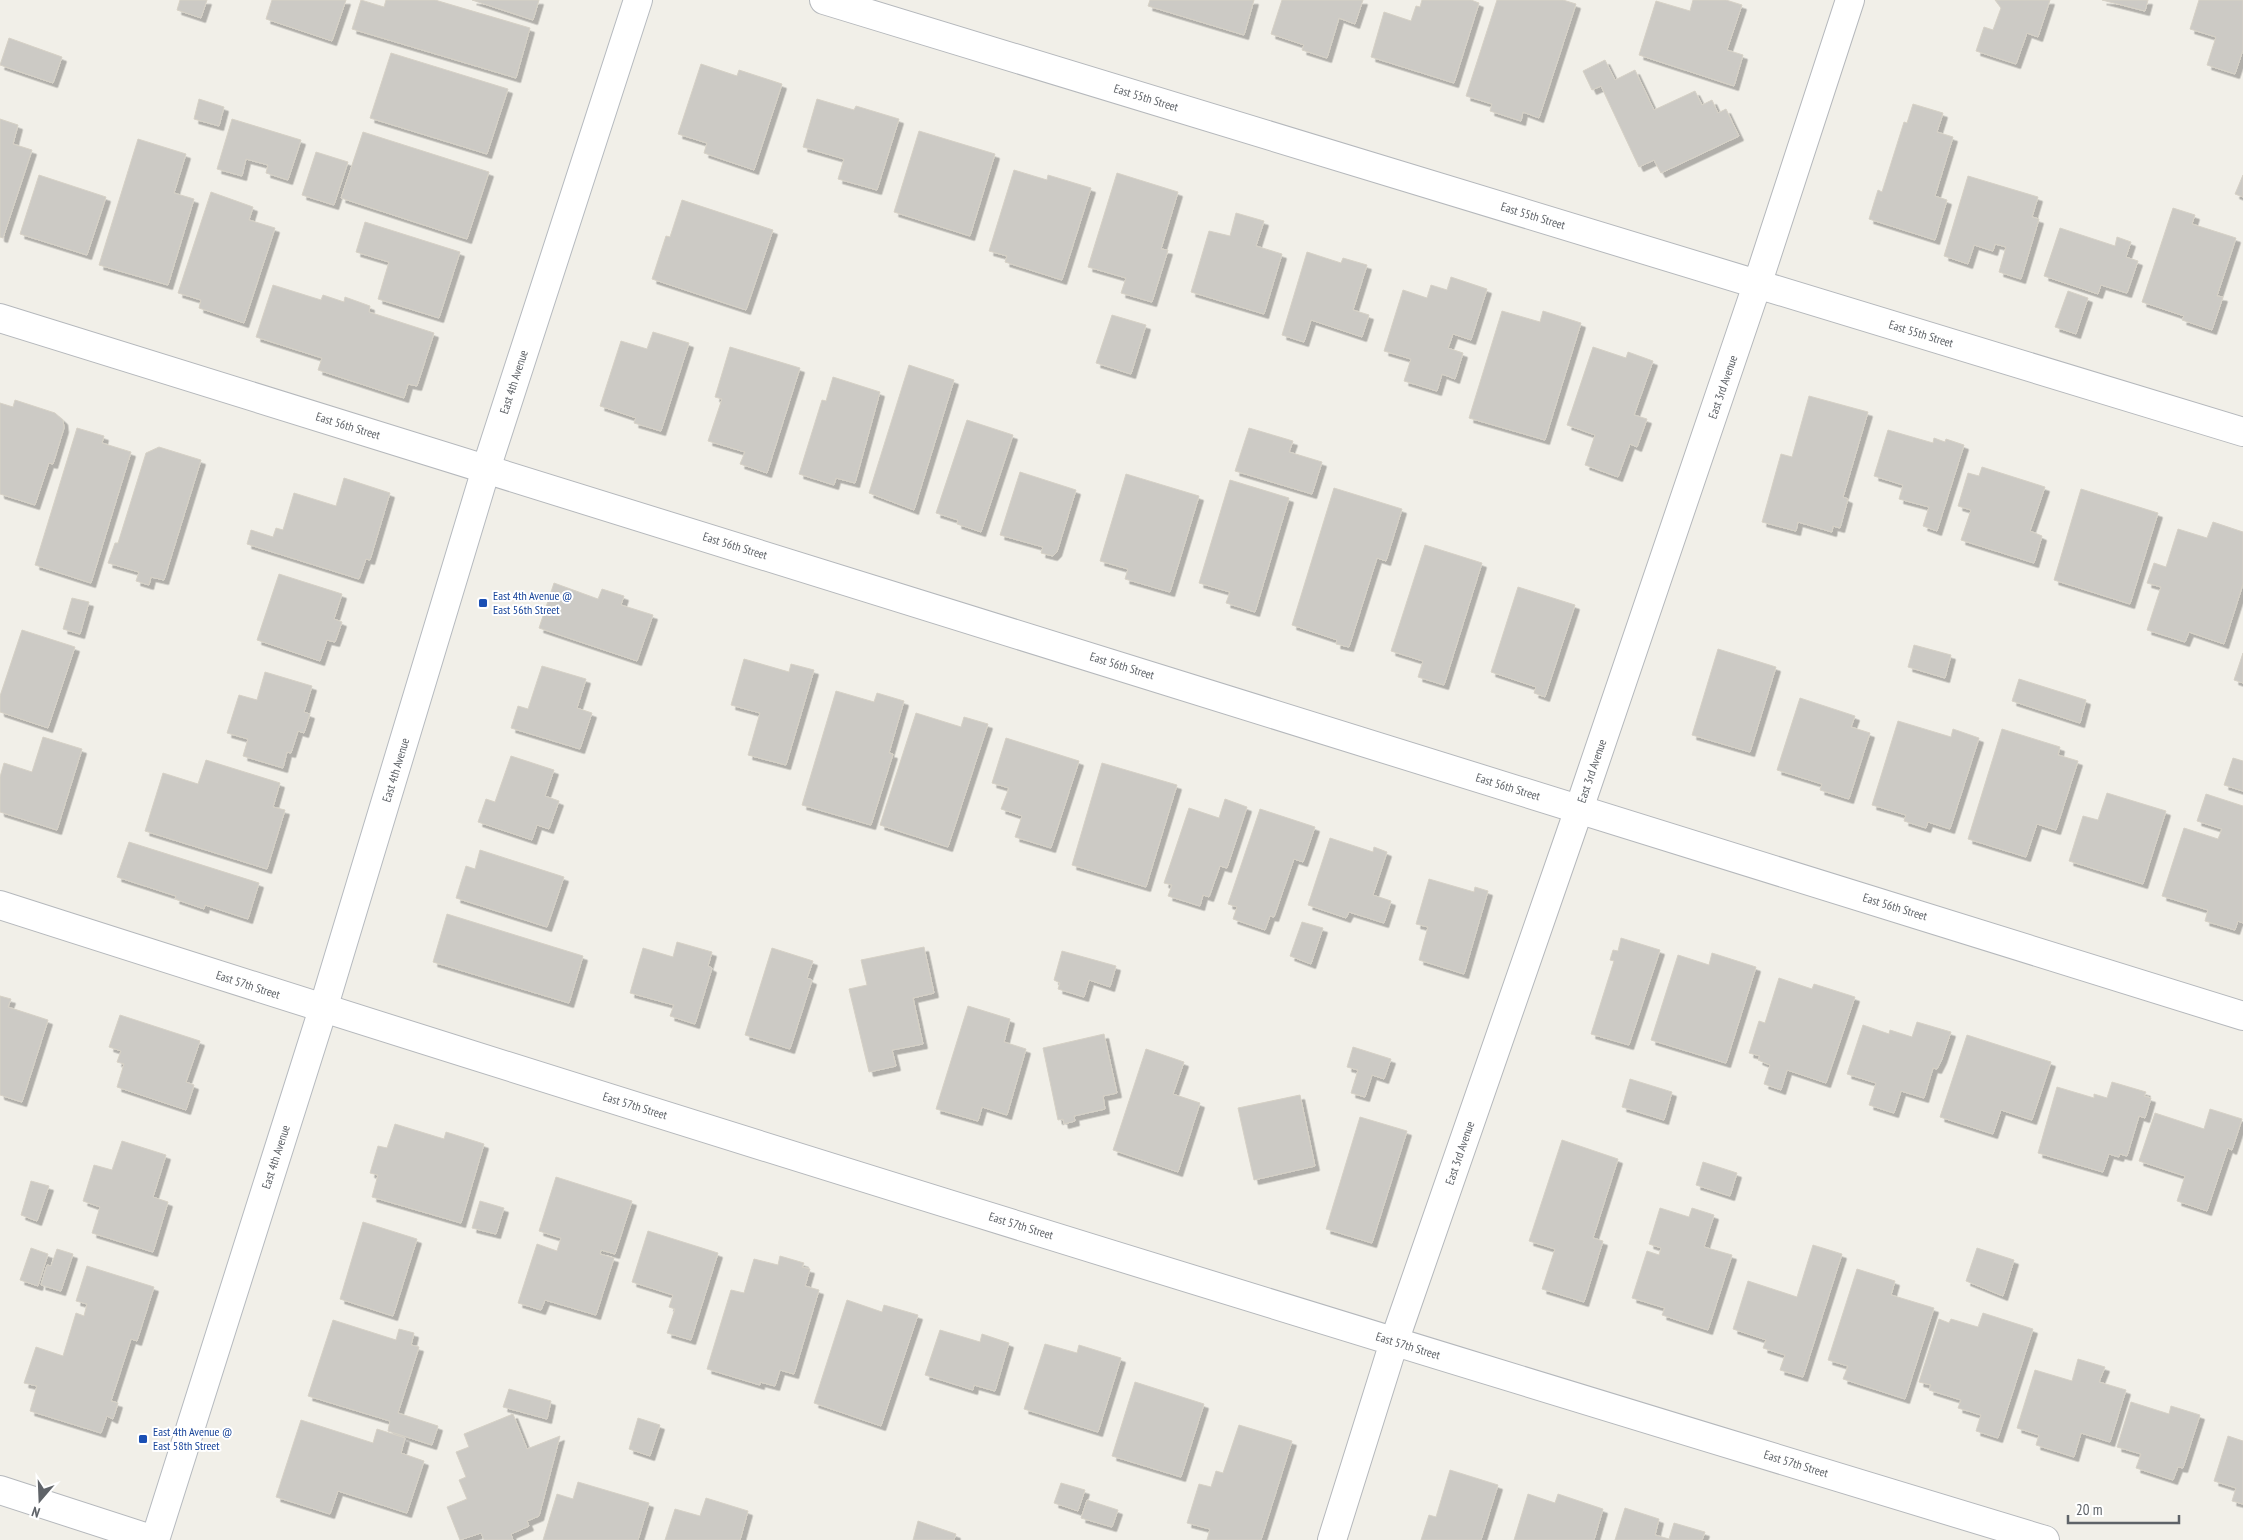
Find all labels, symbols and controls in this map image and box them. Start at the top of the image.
street label: East 55th Street [1112,81,1181,115]
street label: East 55th Street [1499,199,1568,233]
street label: East 55th Street [1887,317,1956,351]
street label: East 4th Avenue [496,348,531,416]
street label: East 3rd Avenue [1705,353,1740,421]
street label: East 56th Street [314,409,383,443]
street label: East 56th Street [701,529,770,563]
place label: East 4th Avenue @ East 56th Street [493,588,572,617]
marker: East 4th Avenue @ East 56th Street [477,597,489,609]
street label: East 56th Street [1088,649,1157,683]
street label: East 4th Avenue [379,736,412,804]
street label: East 3rd Avenue [1574,737,1609,805]
street label: East 56th Street [1474,770,1543,804]
street label: East 56th Street [1861,890,1930,924]
street label: East 57th Street [214,967,283,1002]
street label: East 57th Street [601,1089,670,1123]
street label: East 3rd Avenue [1442,1119,1477,1187]
street label: East 4th Avenue [258,1123,293,1191]
street label: East 57th Street [987,1209,1056,1243]
street label: East 57th Street [1374,1329,1443,1363]
place label: East 4th Avenue @ East 58th Street [153,1424,232,1453]
marker: East 4th Avenue @ East 58th Street [137,1433,149,1445]
street label: East 57th Street [1762,1447,1831,1481]
north arrow [15,1475,65,1525]
scale bar [2068,1492,2179,1524]
text: 20 m [2076,1500,2102,1519]
text: N [29,1503,42,1522]

